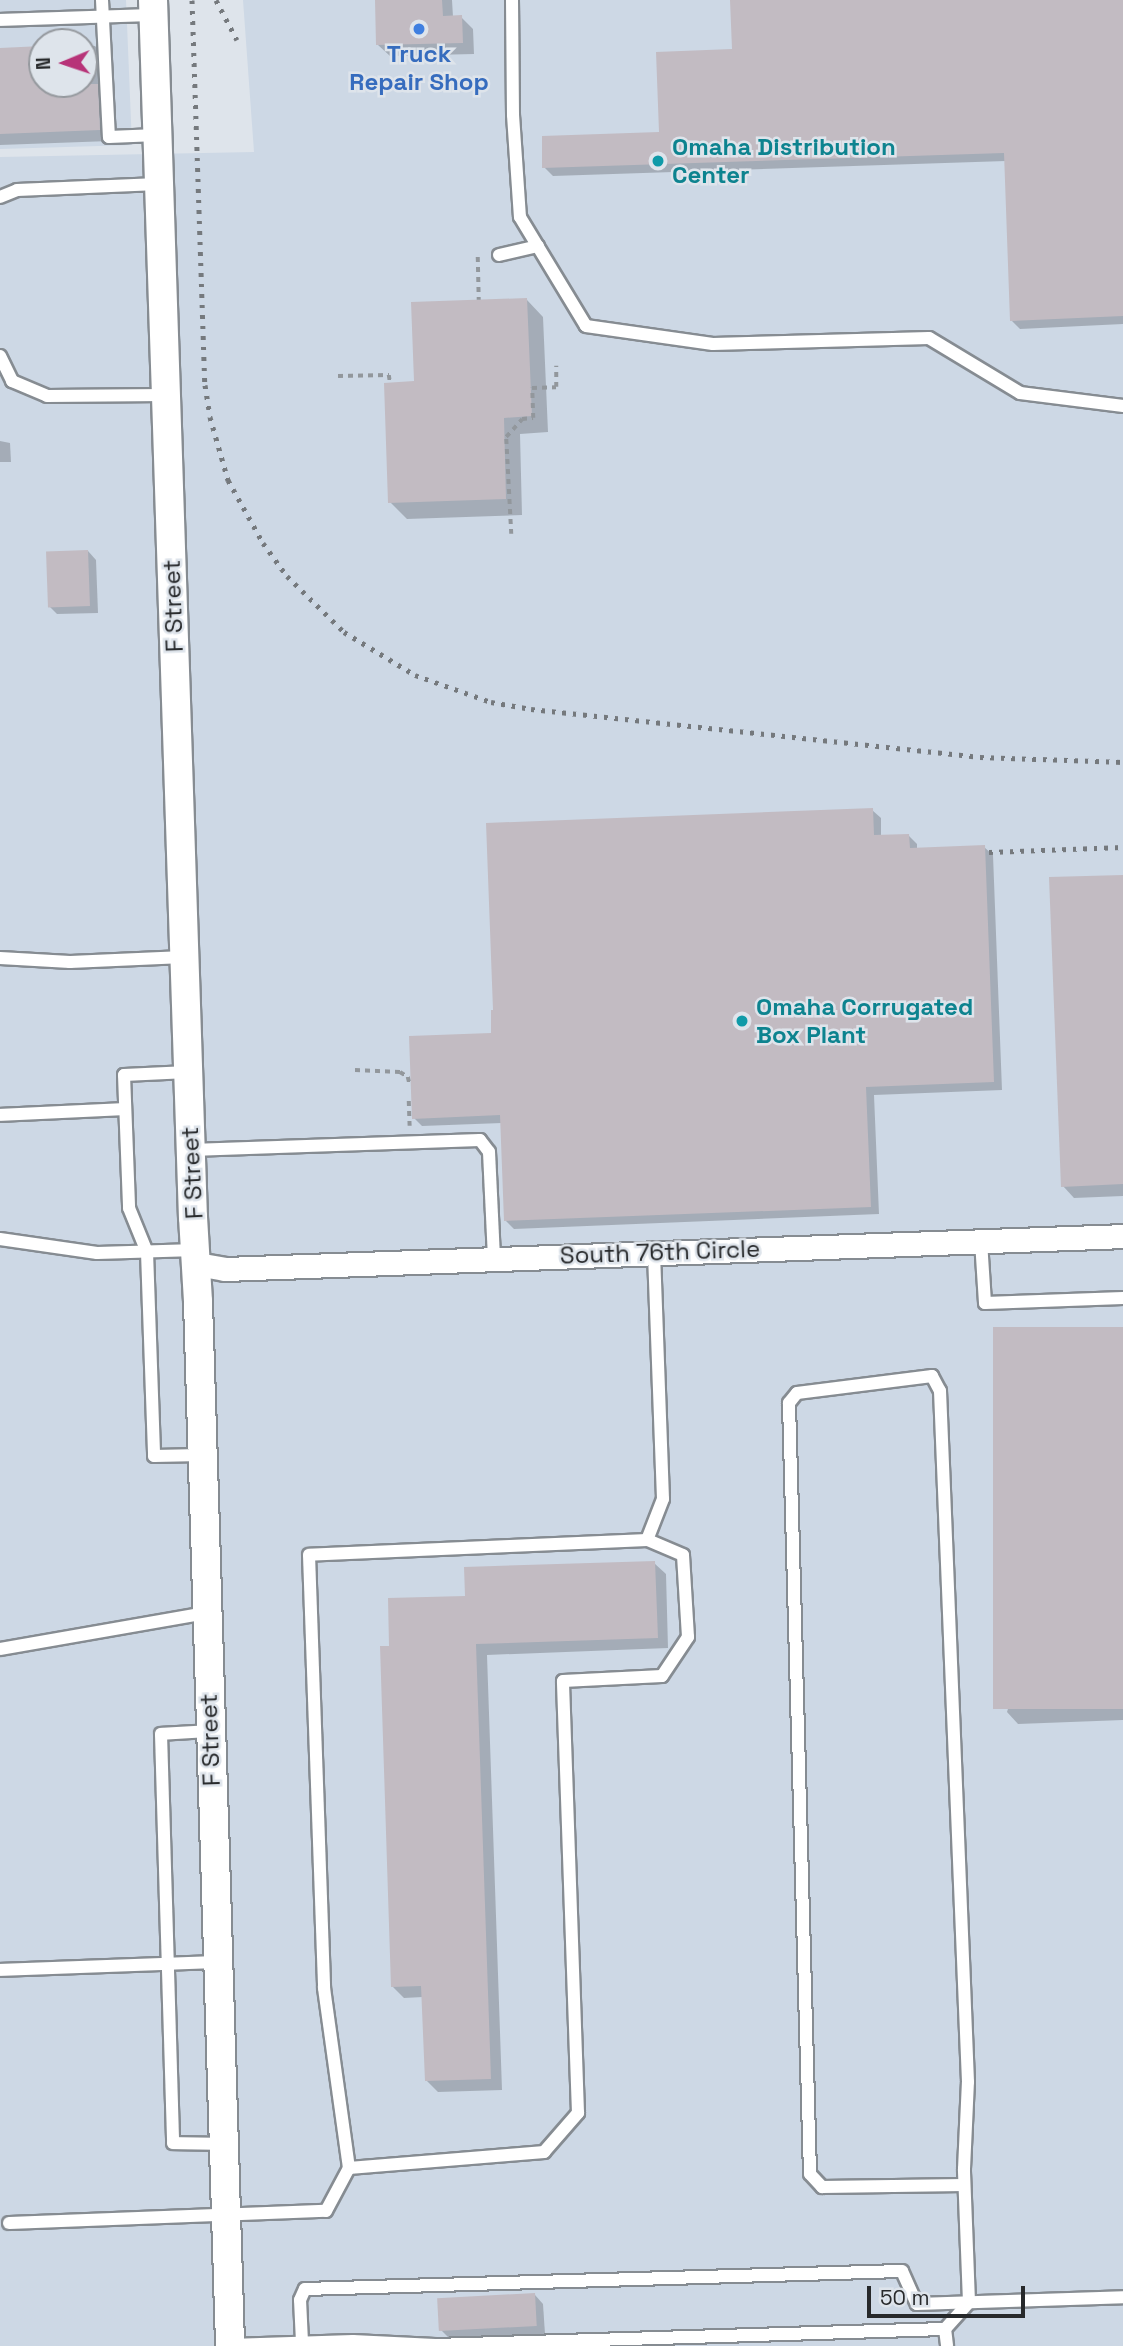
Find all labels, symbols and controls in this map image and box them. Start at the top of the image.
marker: Truck Repair Shop [411,21,427,37]
north arrow [28,28,98,98]
place label: Truck Repair Shop [349,40,489,96]
text: N [31,57,56,70]
place label: Omaha Distribution Center [672,133,896,189]
marker: Omaha Distribution Center [650,153,666,169]
street label: F Street [157,559,189,653]
place label: Omaha Corrugated Box Plant [756,993,973,1049]
marker: Omaha Corrugated Box Plant [734,1013,750,1029]
street label: F Street [175,1126,209,1220]
street label: South 76th Circle [559,1234,761,1270]
street label: F Street [194,1693,226,1787]
scale bar [871,2272,1028,2316]
text: 50 m [880,2284,930,2311]

